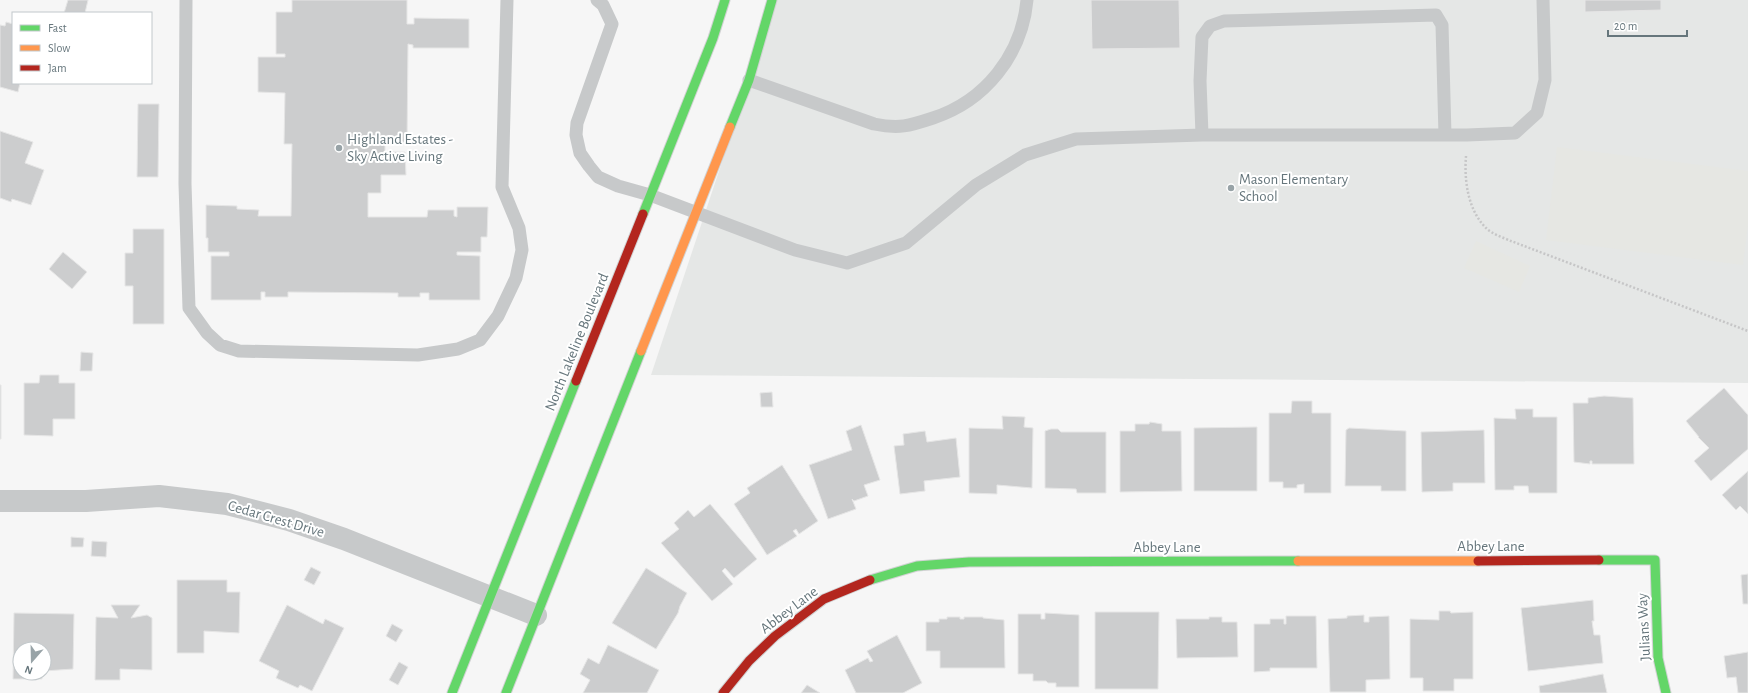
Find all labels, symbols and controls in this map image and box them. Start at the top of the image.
legend [12,12,152,84]
scale bar [1608,12,1687,38]
text: 20 m [1614,20,1637,32]
text: Fast [48,22,67,34]
text: Slow [48,42,70,54]
text: Jam [48,62,67,74]
place label: Highland Estates - Sky Active Living [347,132,453,164]
marker: Highland Estates - Sky Active Living [334,143,344,153]
place label: Mason Elementary School [1239,172,1349,204]
marker: Mason Elementary School [1226,183,1236,193]
street label: North Lakeline Boulevard [542,271,612,413]
street label: Cedar Crest Drive [226,498,326,540]
street label: Abbey Lane [1457,539,1525,554]
street label: Abbey Lane [1133,540,1201,555]
street label: Abbey Lane [758,584,821,636]
street label: Julians Way [1635,592,1653,661]
north arrow [12,641,52,681]
text: N [23,663,34,676]

